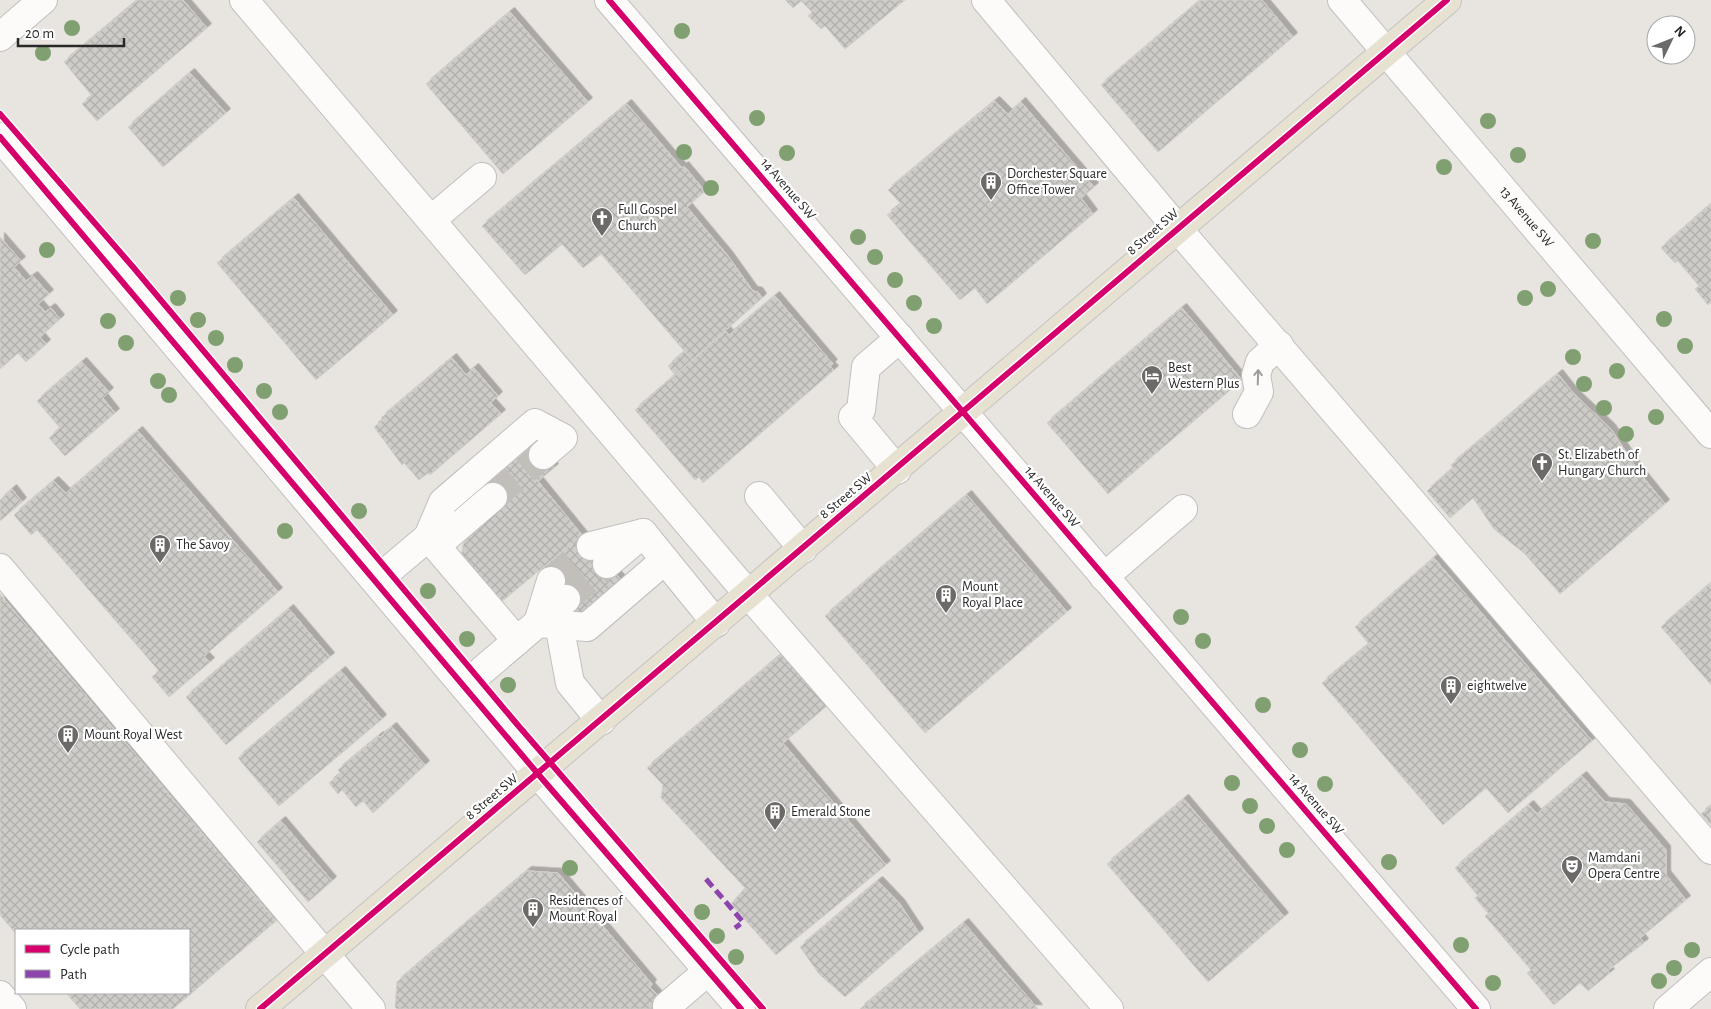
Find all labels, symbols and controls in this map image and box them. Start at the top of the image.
scale bar [18,15,124,47]
north arrow [1646,15,1696,65]
text: N [1671,23,1688,40]
text: 20 m [25,26,54,41]
street label: 14 Avenue SW [758,156,819,223]
place label: Dorchester Square Office Tower [1007,167,1107,197]
building icon: Dorchester Square Office Tower [979,170,1003,201]
street label: 13 Avenue SW [1497,184,1557,251]
place label: Full Gospel Church [618,203,677,233]
church icon: Full Gospel Church [590,206,614,237]
street label: 8 Street SW [1125,206,1182,258]
place label: Best Western Plus [1168,361,1239,391]
hotel icon: Best Western Plus [1140,364,1164,395]
one-way arrow [1253,369,1262,385]
place label: St. Elizabeth of Hungary Church [1558,448,1646,478]
church icon: St. Elizabeth of Hungary Church [1530,451,1554,482]
street label: 14 Avenue SW [1022,464,1083,531]
street label: 8 Street SW [817,470,875,522]
building icon: The Savoy [148,533,172,564]
place label: The Savoy [176,538,230,552]
place label: Mount Royal Place [962,580,1023,610]
building icon: Mount Royal Place [934,583,958,614]
building icon: eightwelve [1439,674,1463,705]
place label: eightwelve [1467,679,1527,693]
building icon: Mount Royal West [56,723,80,754]
place label: Mount Royal West [84,728,183,742]
street label: 8 Street SW [463,771,521,823]
street label: 14 Avenue SW [1286,771,1347,838]
building icon: Emerald Stone [763,800,787,831]
place label: Emerald Stone [791,805,870,819]
place label: Mamdani Opera Centre [1588,851,1660,881]
theatre icon: Mamdani Opera Centre [1560,854,1584,885]
place label: Residences of Mount Royal [549,894,623,924]
building icon: Residences of Mount Royal [521,897,545,928]
legend [15,929,190,994]
text: Cycle path [60,942,120,957]
text: Path [60,967,87,982]

